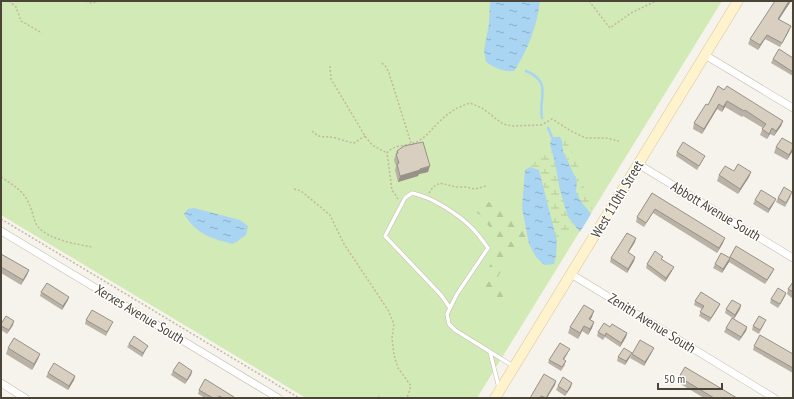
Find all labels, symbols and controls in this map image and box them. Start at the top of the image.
street label: West 110th Street [587,157,647,241]
street label: Abbott Avenue South [668,177,764,245]
street label: Xerxes Avenue South [92,280,188,348]
street label: Zenith Avenue South [605,289,699,357]
scale bar [658,365,722,391]
text: 50 m [664,371,685,386]

